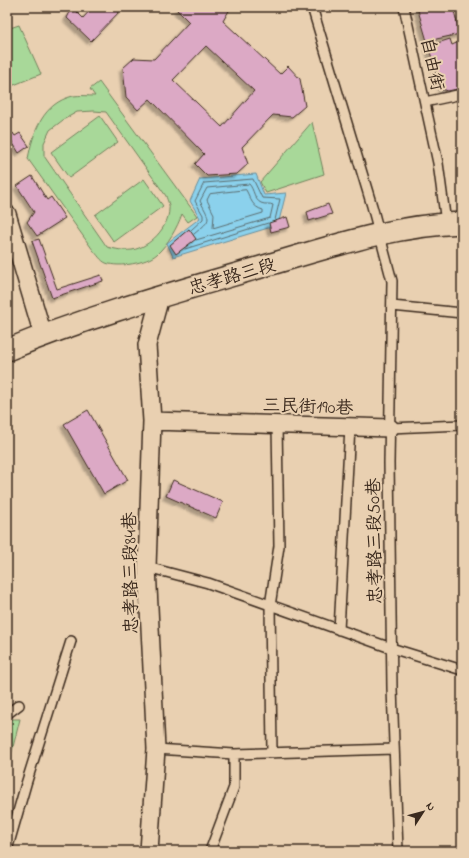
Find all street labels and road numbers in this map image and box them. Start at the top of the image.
street label: 自由街 [413,35,449,94]
street label: 忠孝路三段 [186,253,279,303]
street label: 三民街190巷 [262,393,354,423]
street label: 忠孝路三段50巷 [362,478,390,604]
street label: 忠孝路三段84巷 [118,512,146,634]

